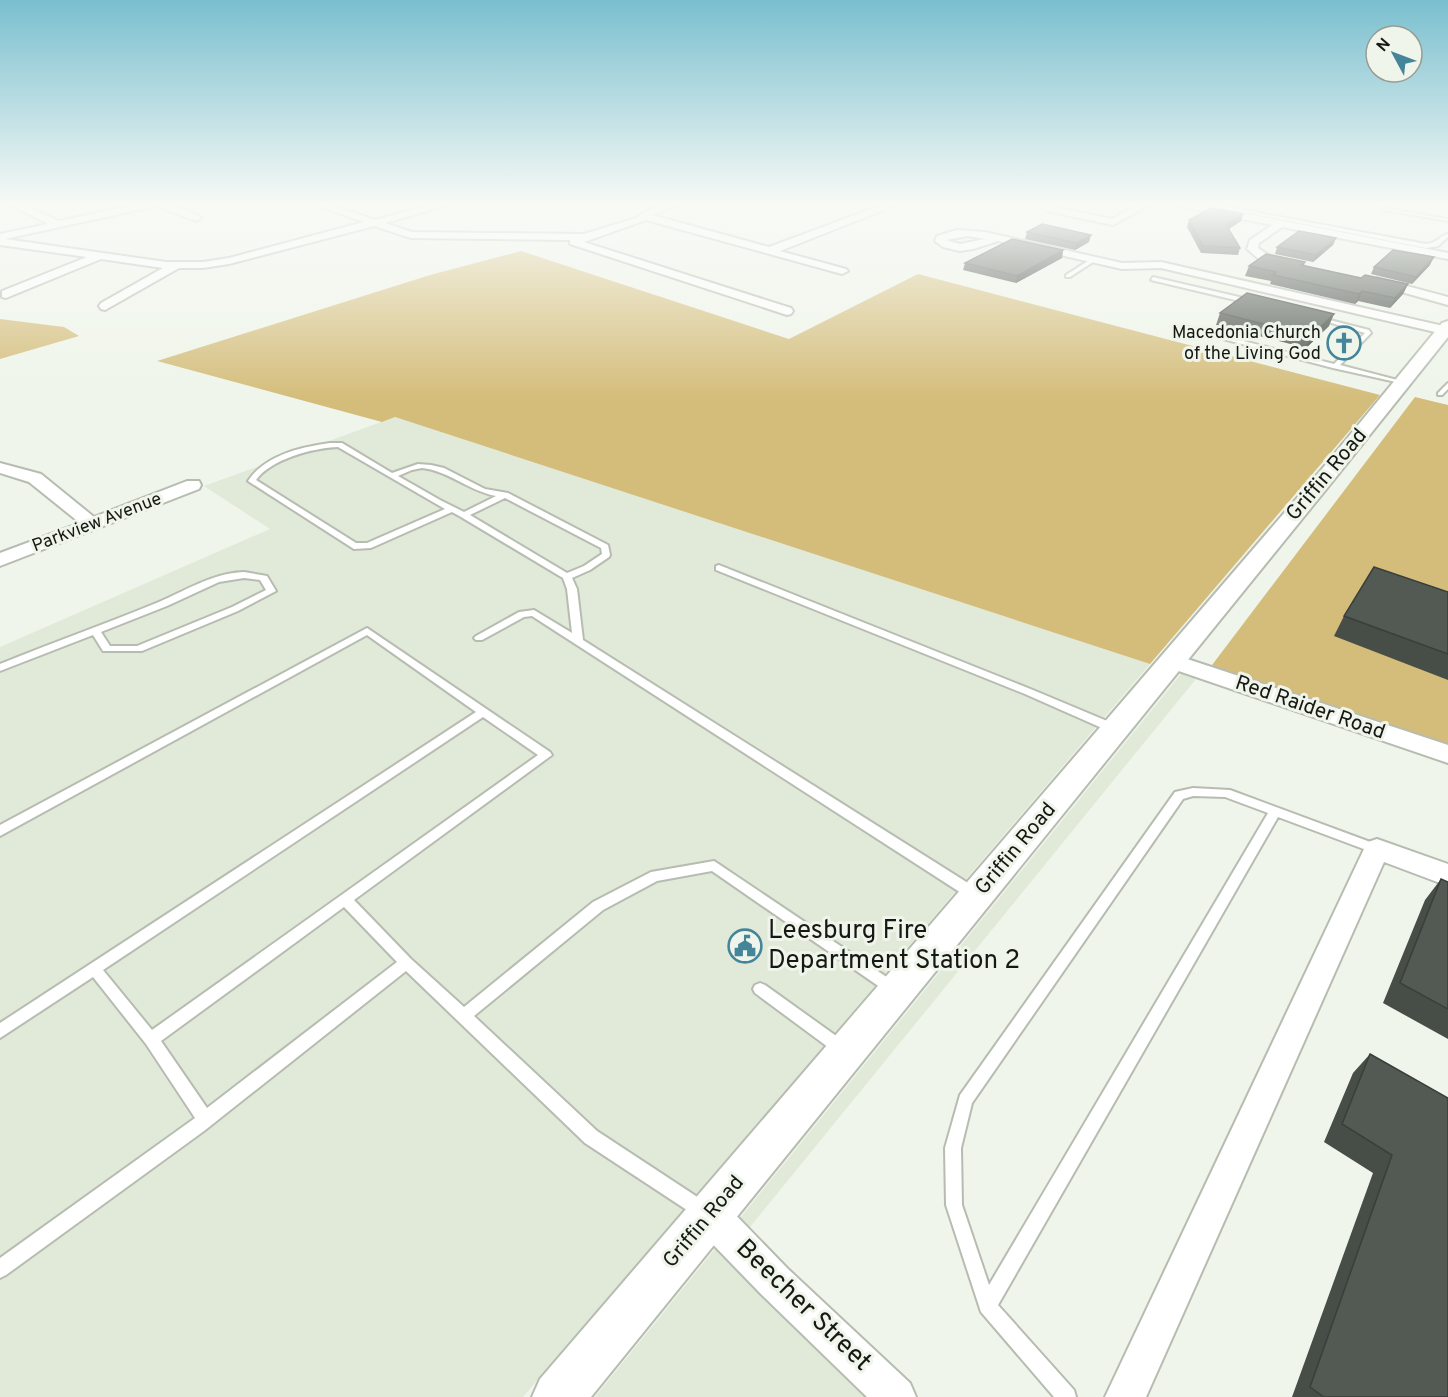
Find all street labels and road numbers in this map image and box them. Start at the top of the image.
street label: Griffin Road [1280,423,1374,527]
street label: Parkview Avenue [29,488,165,558]
street label: Red Raider Road [1231,670,1389,746]
street label: Griffin Road [969,797,1063,901]
street label: Griffin Road [657,1170,751,1274]
street label: Beecher Street [728,1233,878,1379]

